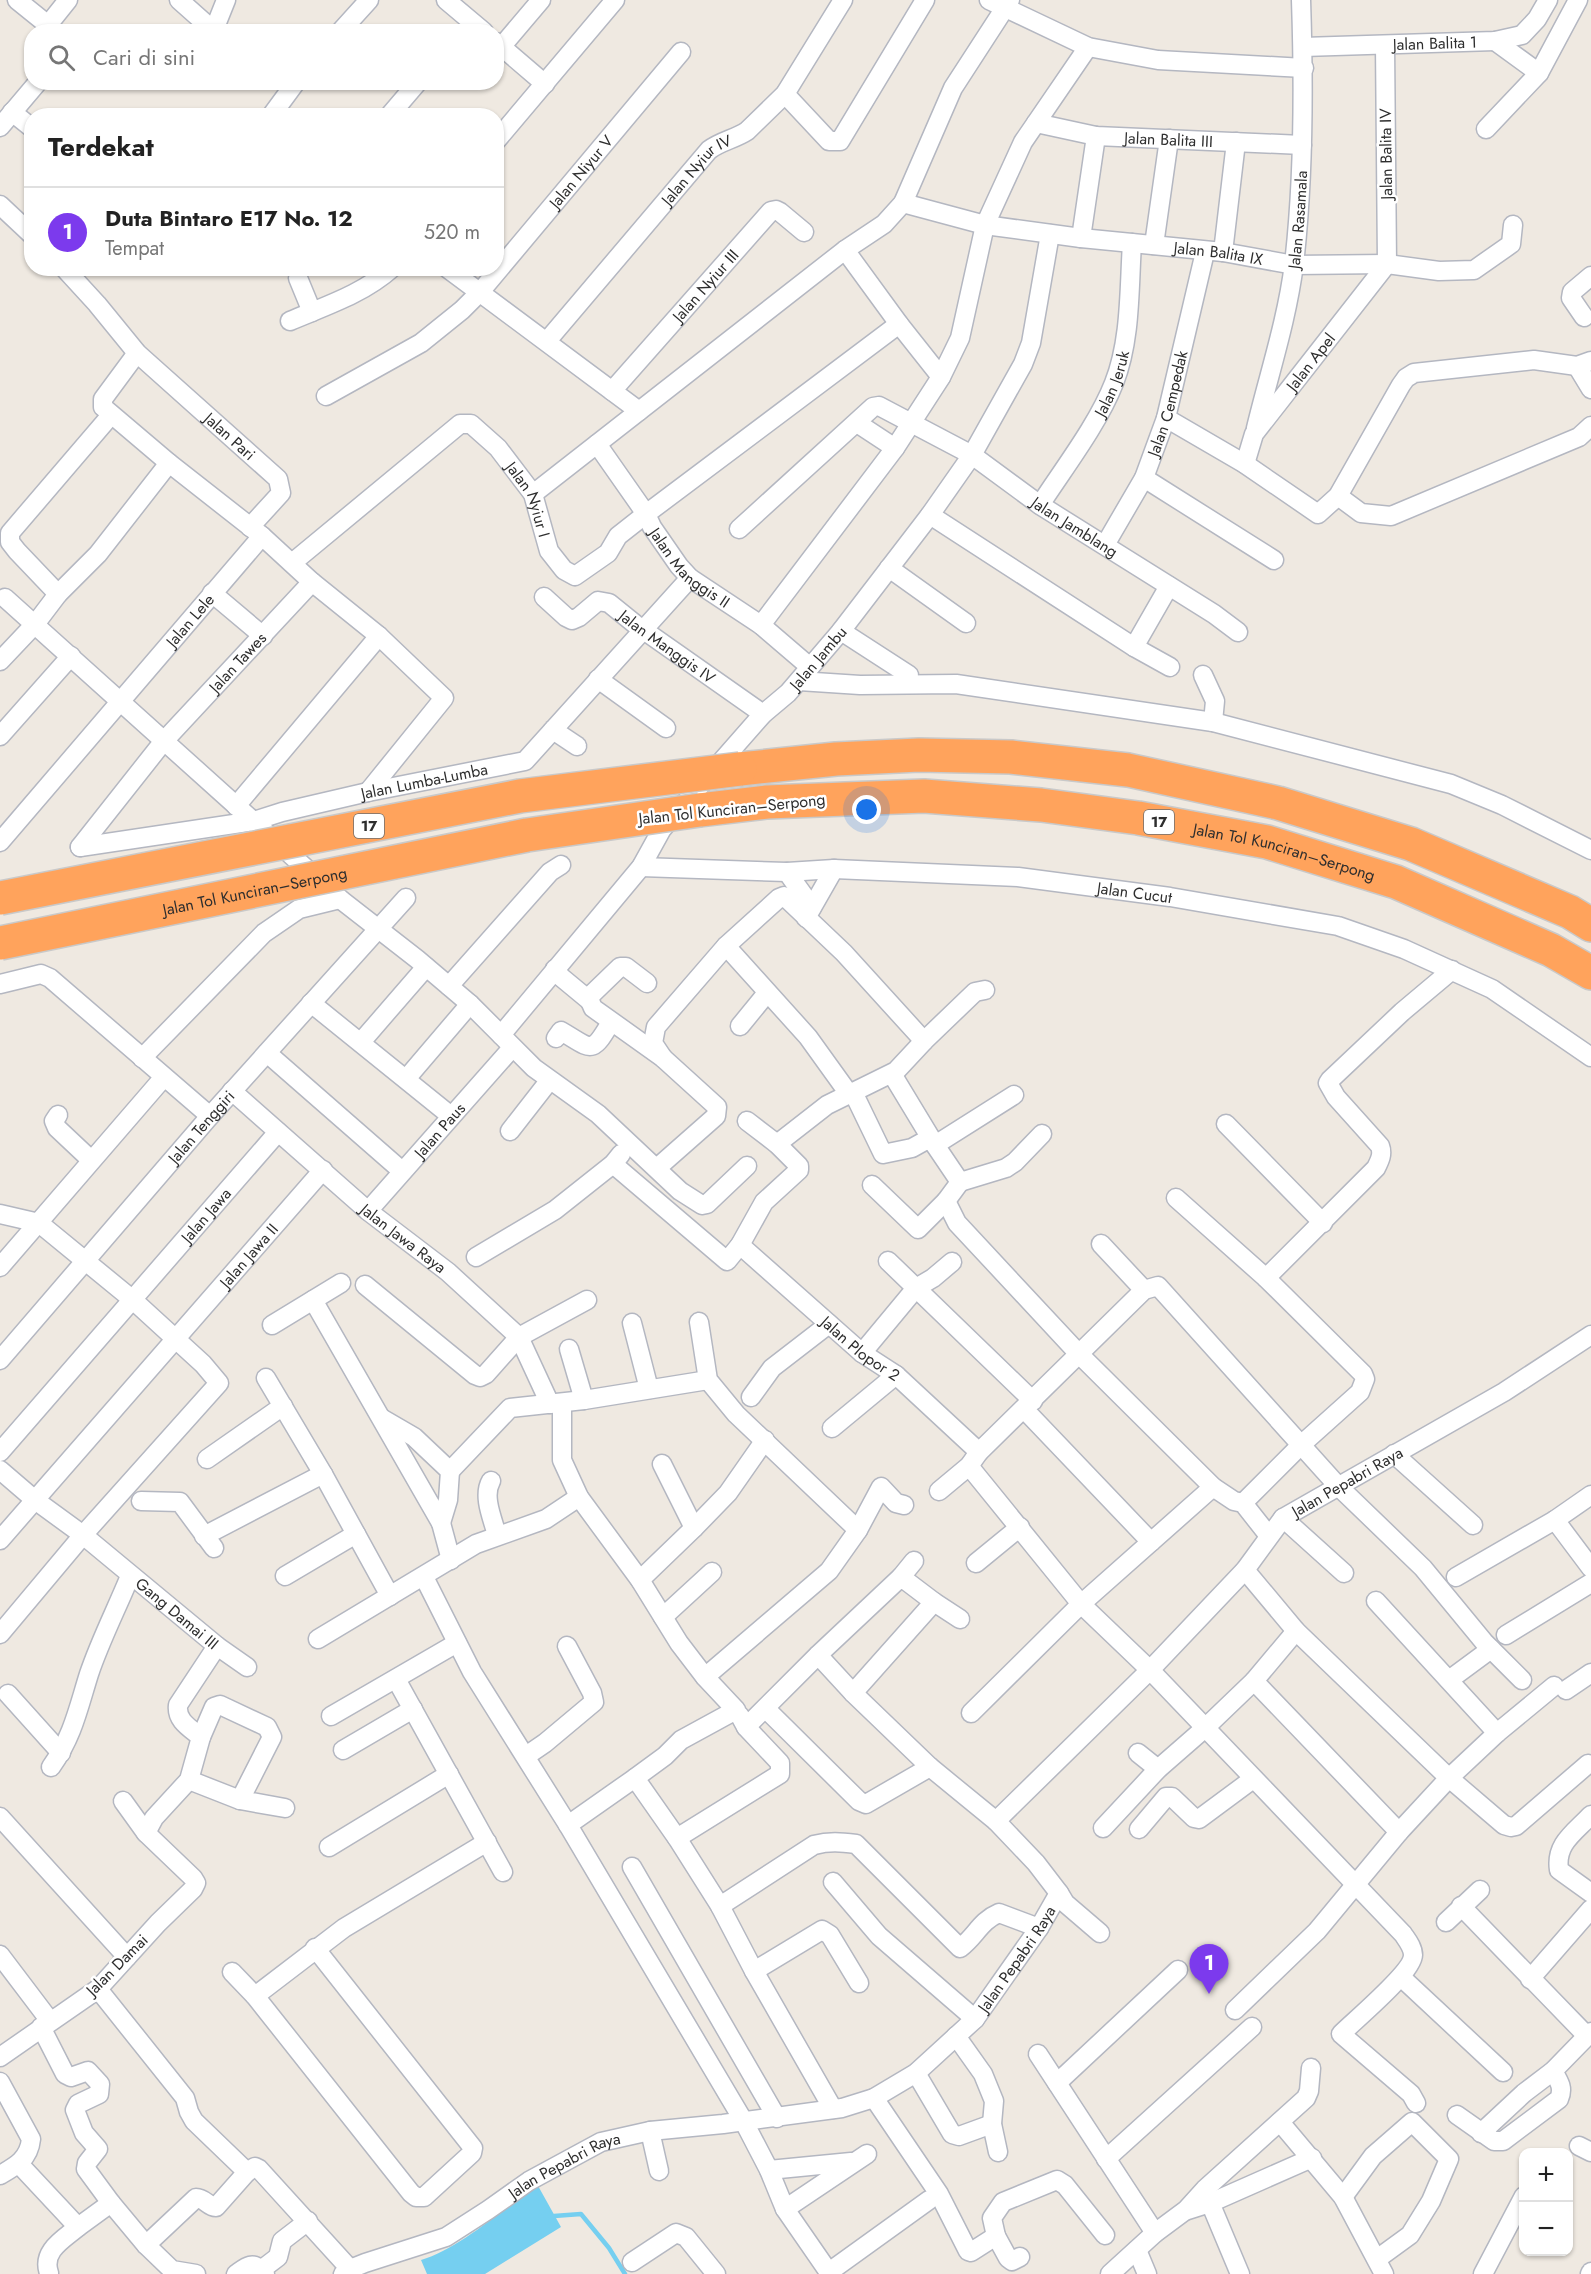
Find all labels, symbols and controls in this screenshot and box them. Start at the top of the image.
search box [24,24,504,90]
street label: Jalan Balita 1 [1390,30,1477,56]
icon: search [45,41,78,74]
text: Cari di sini [93,41,195,73]
street label: Jalan Balita IV [1374,108,1398,202]
street label: Jalan Balita III [1122,126,1213,153]
text: Terdekat [48,128,154,166]
street label: Jalan Nyiur IV [654,128,735,212]
street label: Jalan Niyur V [542,130,619,215]
street label: Jalan Rasamala [1282,170,1313,272]
text: Duta Bintaro E17 No. 12 [105,202,353,234]
text: 1 [62,218,73,247]
text: 520 m [424,218,480,247]
text: Tempat [105,234,164,263]
street label: Jalan Balita IX [1171,236,1265,271]
street label: Jalan Nyiur III [666,244,744,328]
street label: Jalan Apel [1279,328,1340,397]
street label: Jalan Jeruk [1088,347,1135,422]
street label: Jalan Cempedak [1141,347,1193,461]
street label: Jalan Pari [198,406,261,465]
street label: Jalan Nyiur I [500,455,556,540]
street label: Jalan Jamblang [1025,490,1123,563]
street label: Jalan Manggis II [643,521,735,613]
street label: Jalan Lele [159,589,219,653]
street label: Jalan Manggis IV [613,603,721,689]
street label: Jalan Jambu [783,621,852,696]
street label: Jalan Tawes [202,627,271,699]
street label: Jalan Lumba-Lumba [357,757,490,805]
street label: Jalan Tol Kunciran–Serpong [636,788,827,830]
your location [852,795,881,824]
road number: 17 [1144,810,1174,834]
road number: 17 [354,814,384,838]
street label: Jalan Tol Kunciran–Serpong [1189,817,1378,886]
street label: Jalan Tol Kunciran–Serpong [158,861,349,921]
street label: Jalan Cucut [1094,876,1174,909]
street label: Jalan Tenggiri [161,1085,240,1170]
street label: Jalan Paus [407,1097,470,1164]
street label: Jalan Jawa [174,1182,236,1249]
street label: Jalan Jawa Raya [354,1197,451,1278]
street label: Jalan Jawa II [213,1218,283,1294]
street label: Jalan Plopor 2 [814,1309,905,1386]
street label: Jalan Pepabri Raya [1286,1441,1407,1523]
street label: Gang Damai III [131,1572,224,1655]
street label: Jalan Pepabri Raya [971,1901,1061,2018]
street label: Jalan Damai [80,1929,153,2002]
pin: 1 [1190,1944,1228,1994]
street label: Jalan Pepabri Raya [502,2127,622,2205]
map controls [1519,2148,1573,2256]
button: + [1519,2148,1573,2202]
button: − [1519,2202,1573,2256]

